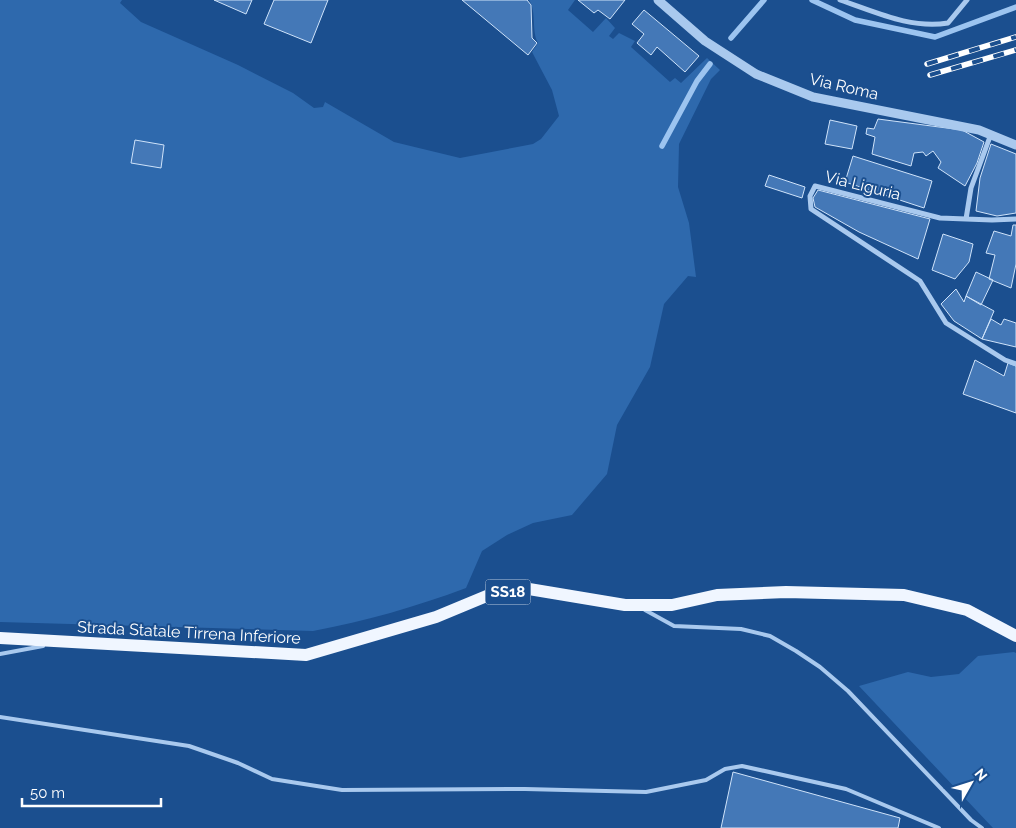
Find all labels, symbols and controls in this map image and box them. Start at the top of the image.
street label: Via Roma [808,69,880,104]
street label: Via Liguria [823,167,903,204]
road number: SS18 [486,580,530,604]
street label: Strada Statale Tirrena Inferiore [77,617,301,648]
north arrow [946,758,996,808]
text: N [972,766,991,784]
scale bar [22,776,161,808]
text: 50 m [30,784,65,802]

